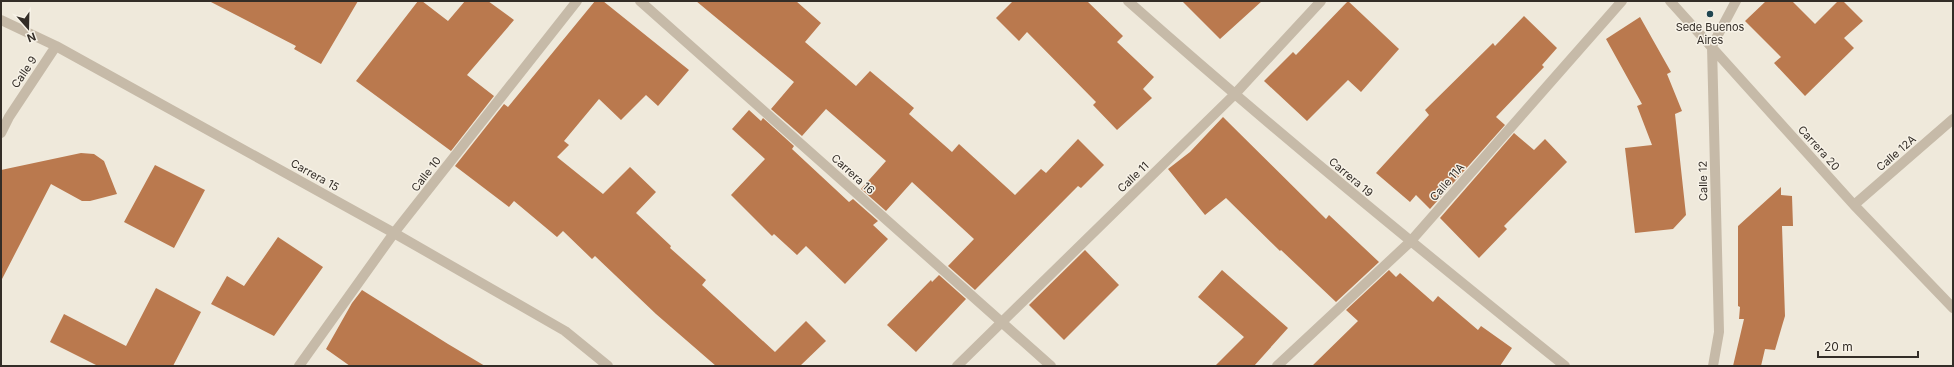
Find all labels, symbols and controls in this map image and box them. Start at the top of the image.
north arrow [8,8,48,48]
marker: Sede Buenos Aires [1705,9,1715,19]
place label: Sede Buenos Aires [1676,20,1745,47]
text: N [25,29,38,45]
street label: Calle 9 [8,53,40,91]
street label: Carrera 20 [1795,123,1843,174]
street label: Calle 12A [1873,132,1919,174]
street label: Carrera 16 [828,151,878,197]
street label: Calle 10 [408,154,444,194]
street label: Carrera 19 [1326,154,1376,200]
street label: Carrera 15 [288,156,342,194]
street label: Calle 11 [1114,159,1152,195]
street label: Calle 11A [1427,160,1468,204]
street label: Calle 12 [1696,161,1710,201]
scale bar [1818,333,1918,359]
text: 20 m [1824,339,1853,354]

